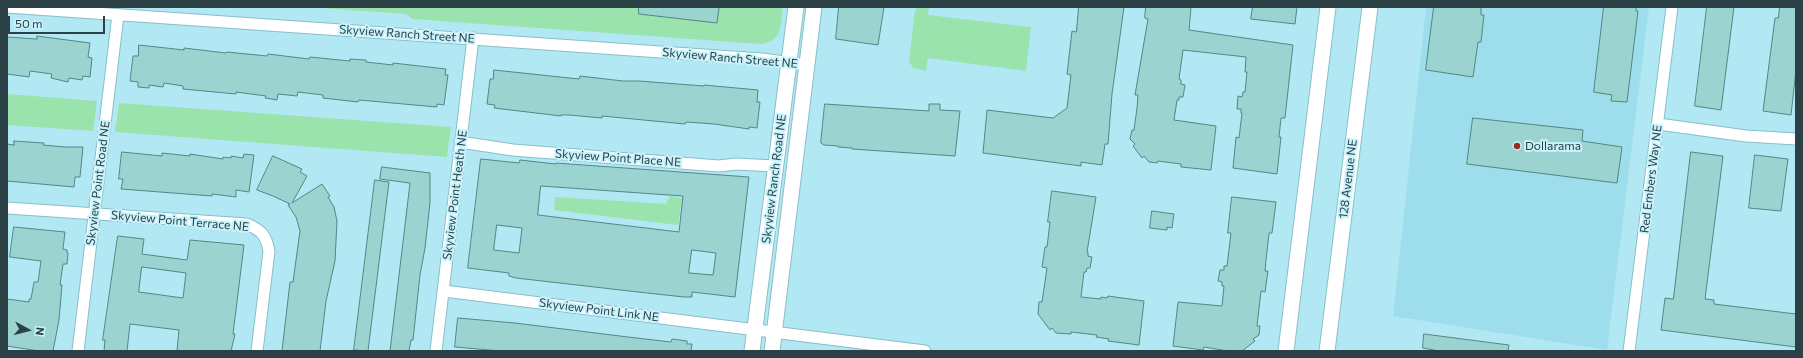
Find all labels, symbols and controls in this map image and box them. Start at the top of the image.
scale bar [10,8,107,34]
text: 50 m [15,16,43,30]
street label: Skyview Ranch Street NE [339,22,475,46]
street label: Skyview Ranch Street NE [662,45,798,71]
street label: Skyview Ranch Road NE [759,114,789,244]
street label: Skyview Point Road NE [83,120,113,246]
street label: Red Embers Way NE [1637,124,1665,234]
street label: Skyview Point Heath NE [440,129,470,261]
street label: 128 Avenue NE [1336,139,1360,219]
place label: Dollarama [1525,139,1581,153]
marker: Dollarama [1512,141,1522,151]
street label: Skyview Point Place NE [554,146,682,170]
street label: Skyview Point Terrace NE [110,208,250,234]
street label: Skyview Point Link NE [538,296,660,324]
north arrow [8,310,48,350]
text: N [33,327,47,336]

